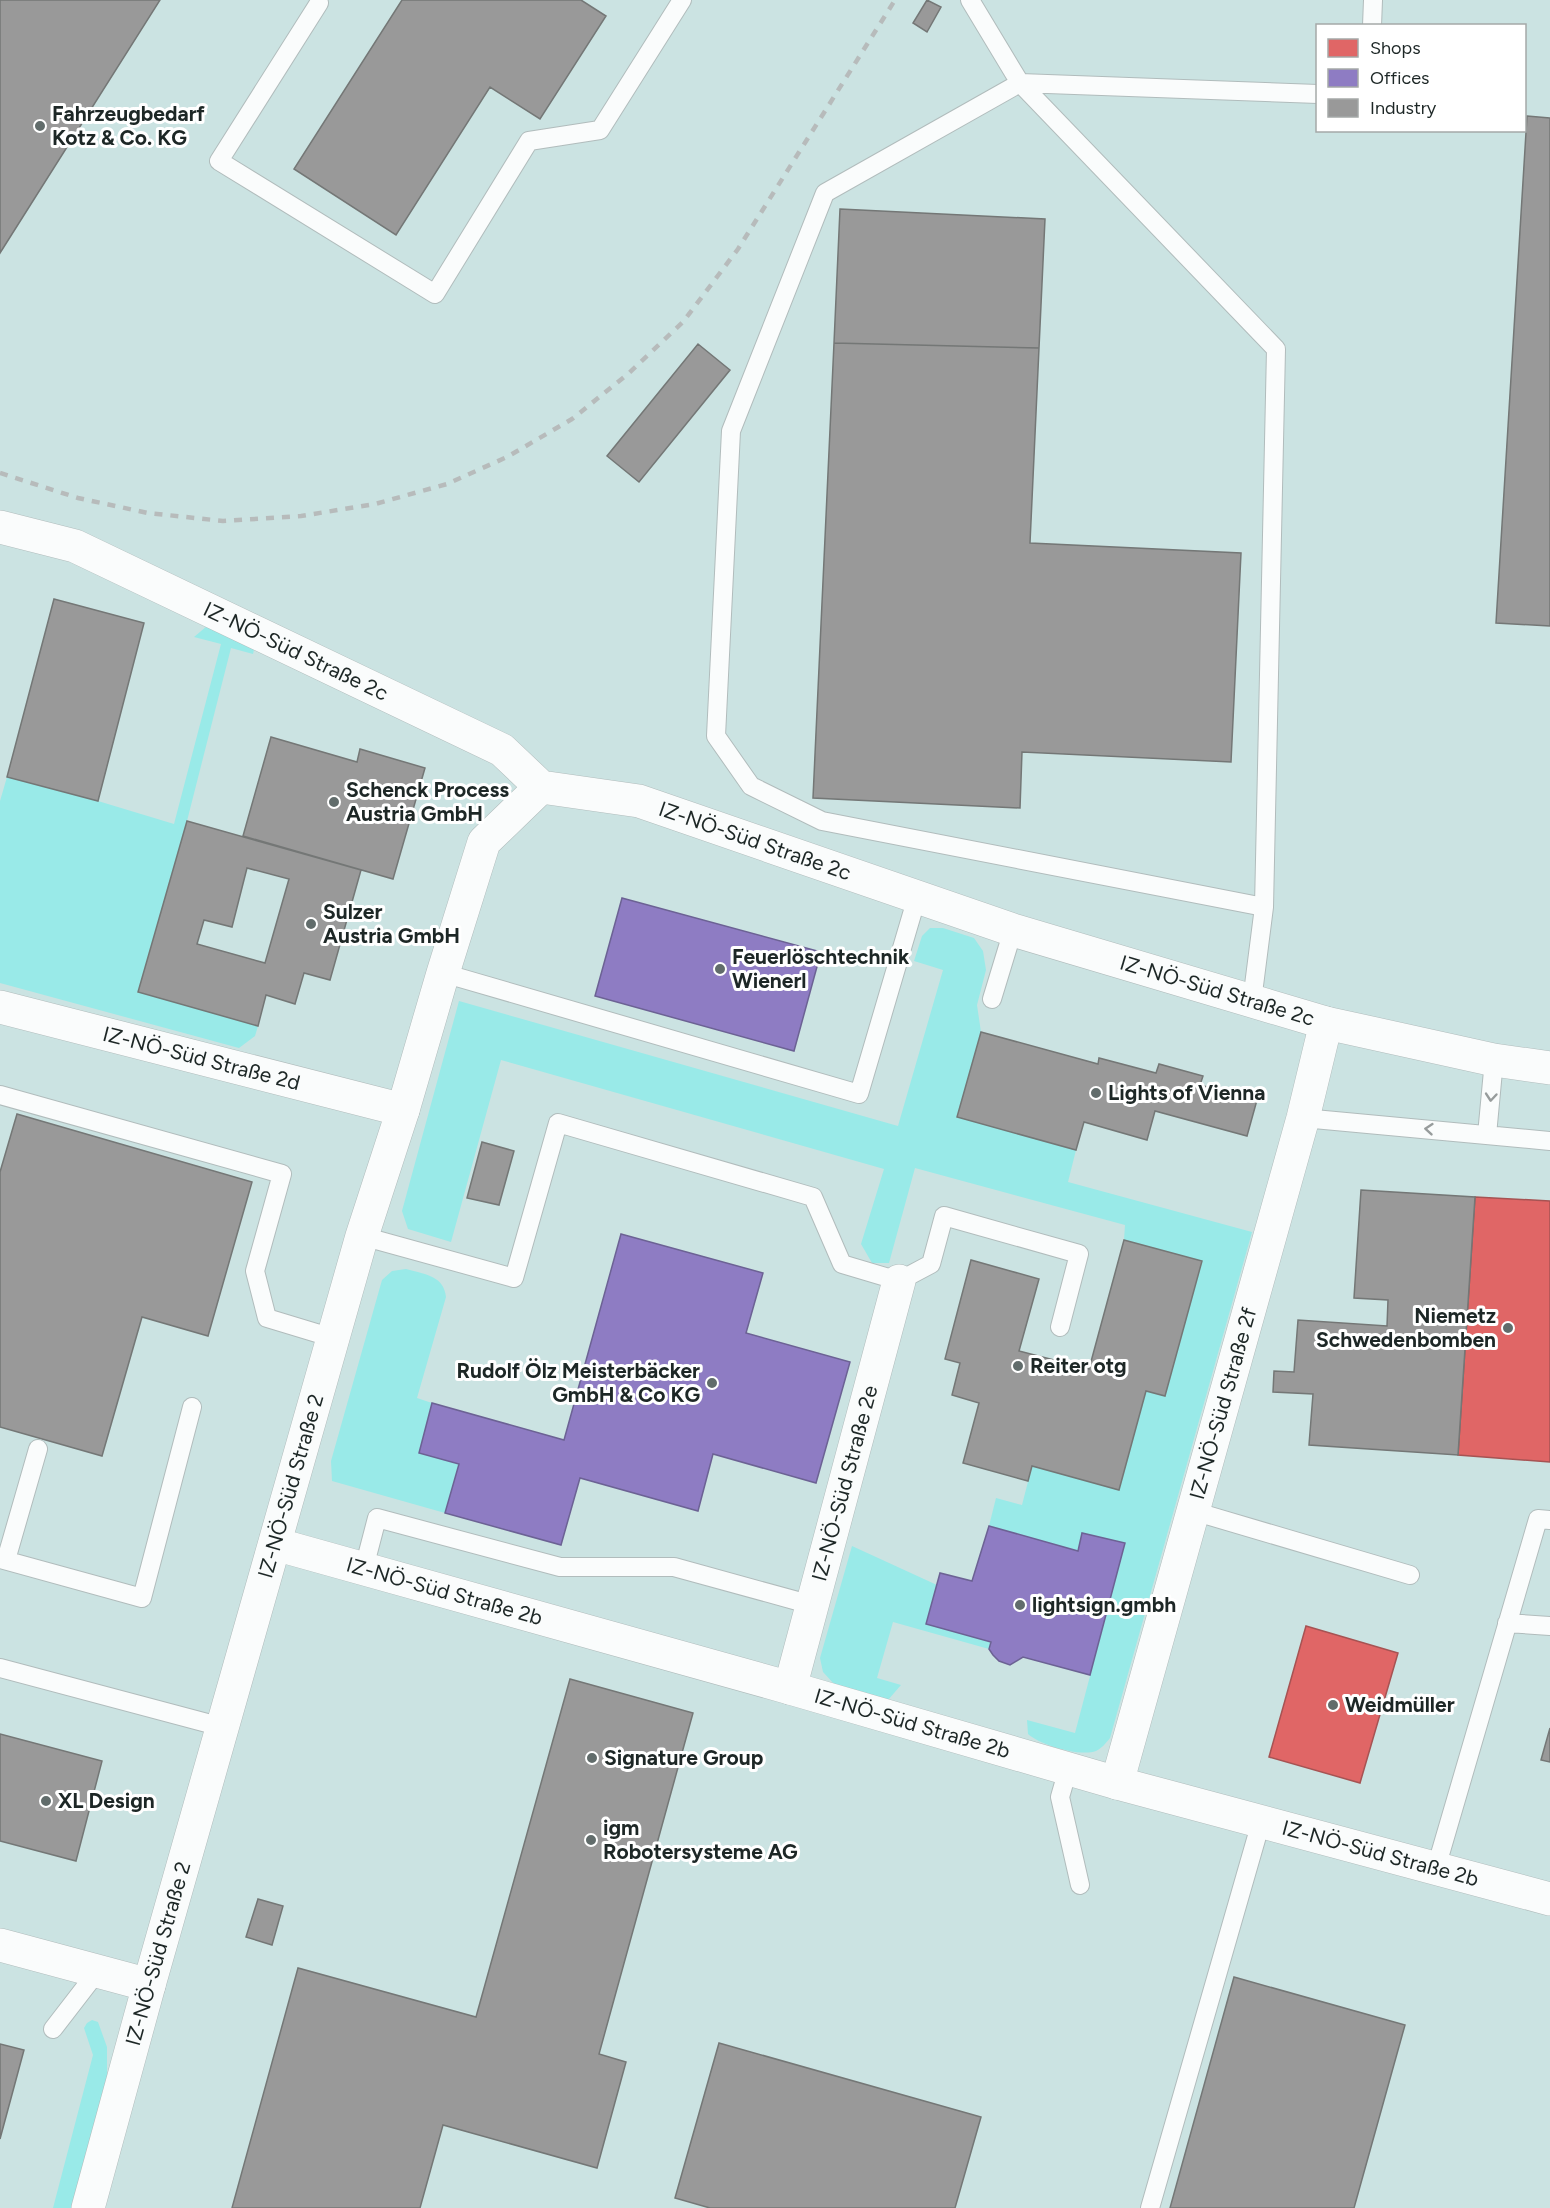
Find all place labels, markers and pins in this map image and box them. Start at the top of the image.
place label: Fahrzeugbedarf Kotz & Co. KG [52,101,206,150]
marker: Fahrzeugbedarf Kotz & Co. KG [33,119,47,133]
place label: Schenck Process Austria GmbH [346,777,509,826]
marker: Schenck Process Austria GmbH [327,795,341,809]
place label: Sulzer Austria GmbH [323,899,460,948]
marker: Sulzer Austria GmbH [304,917,318,931]
place label: Feuerlöschtechnik Wienerl [732,944,910,993]
marker: Feuerlöschtechnik Wienerl [713,962,727,976]
place label: Lights of Vienna [1108,1080,1265,1105]
marker: Lights of Vienna [1089,1086,1103,1100]
place label: Niemetz Schwedenbomben [1316,1303,1496,1352]
marker: Niemetz Schwedenbomben [1501,1321,1515,1335]
place label: Reiter otg [1030,1353,1127,1378]
place label: Rudolf Ölz Meisterbäcker GmbH & Co KG [457,1358,700,1407]
marker: Reiter otg [1011,1359,1025,1373]
marker: Rudolf Ölz Meisterbäcker GmbH & Co KG [705,1376,719,1390]
place label: lightsign.gmbh [1032,1592,1176,1617]
marker: lightsign.gmbh [1013,1598,1027,1612]
place label: Weidmüller [1345,1692,1455,1717]
marker: Weidmüller [1326,1698,1340,1712]
place label: Signature Group [604,1745,763,1770]
marker: Signature Group [585,1751,599,1765]
place label: XL Design [58,1788,155,1813]
marker: XL Design [39,1794,53,1808]
place label: igm Robotersysteme AG [603,1815,798,1864]
marker: igm Robotersysteme AG [584,1833,598,1847]

